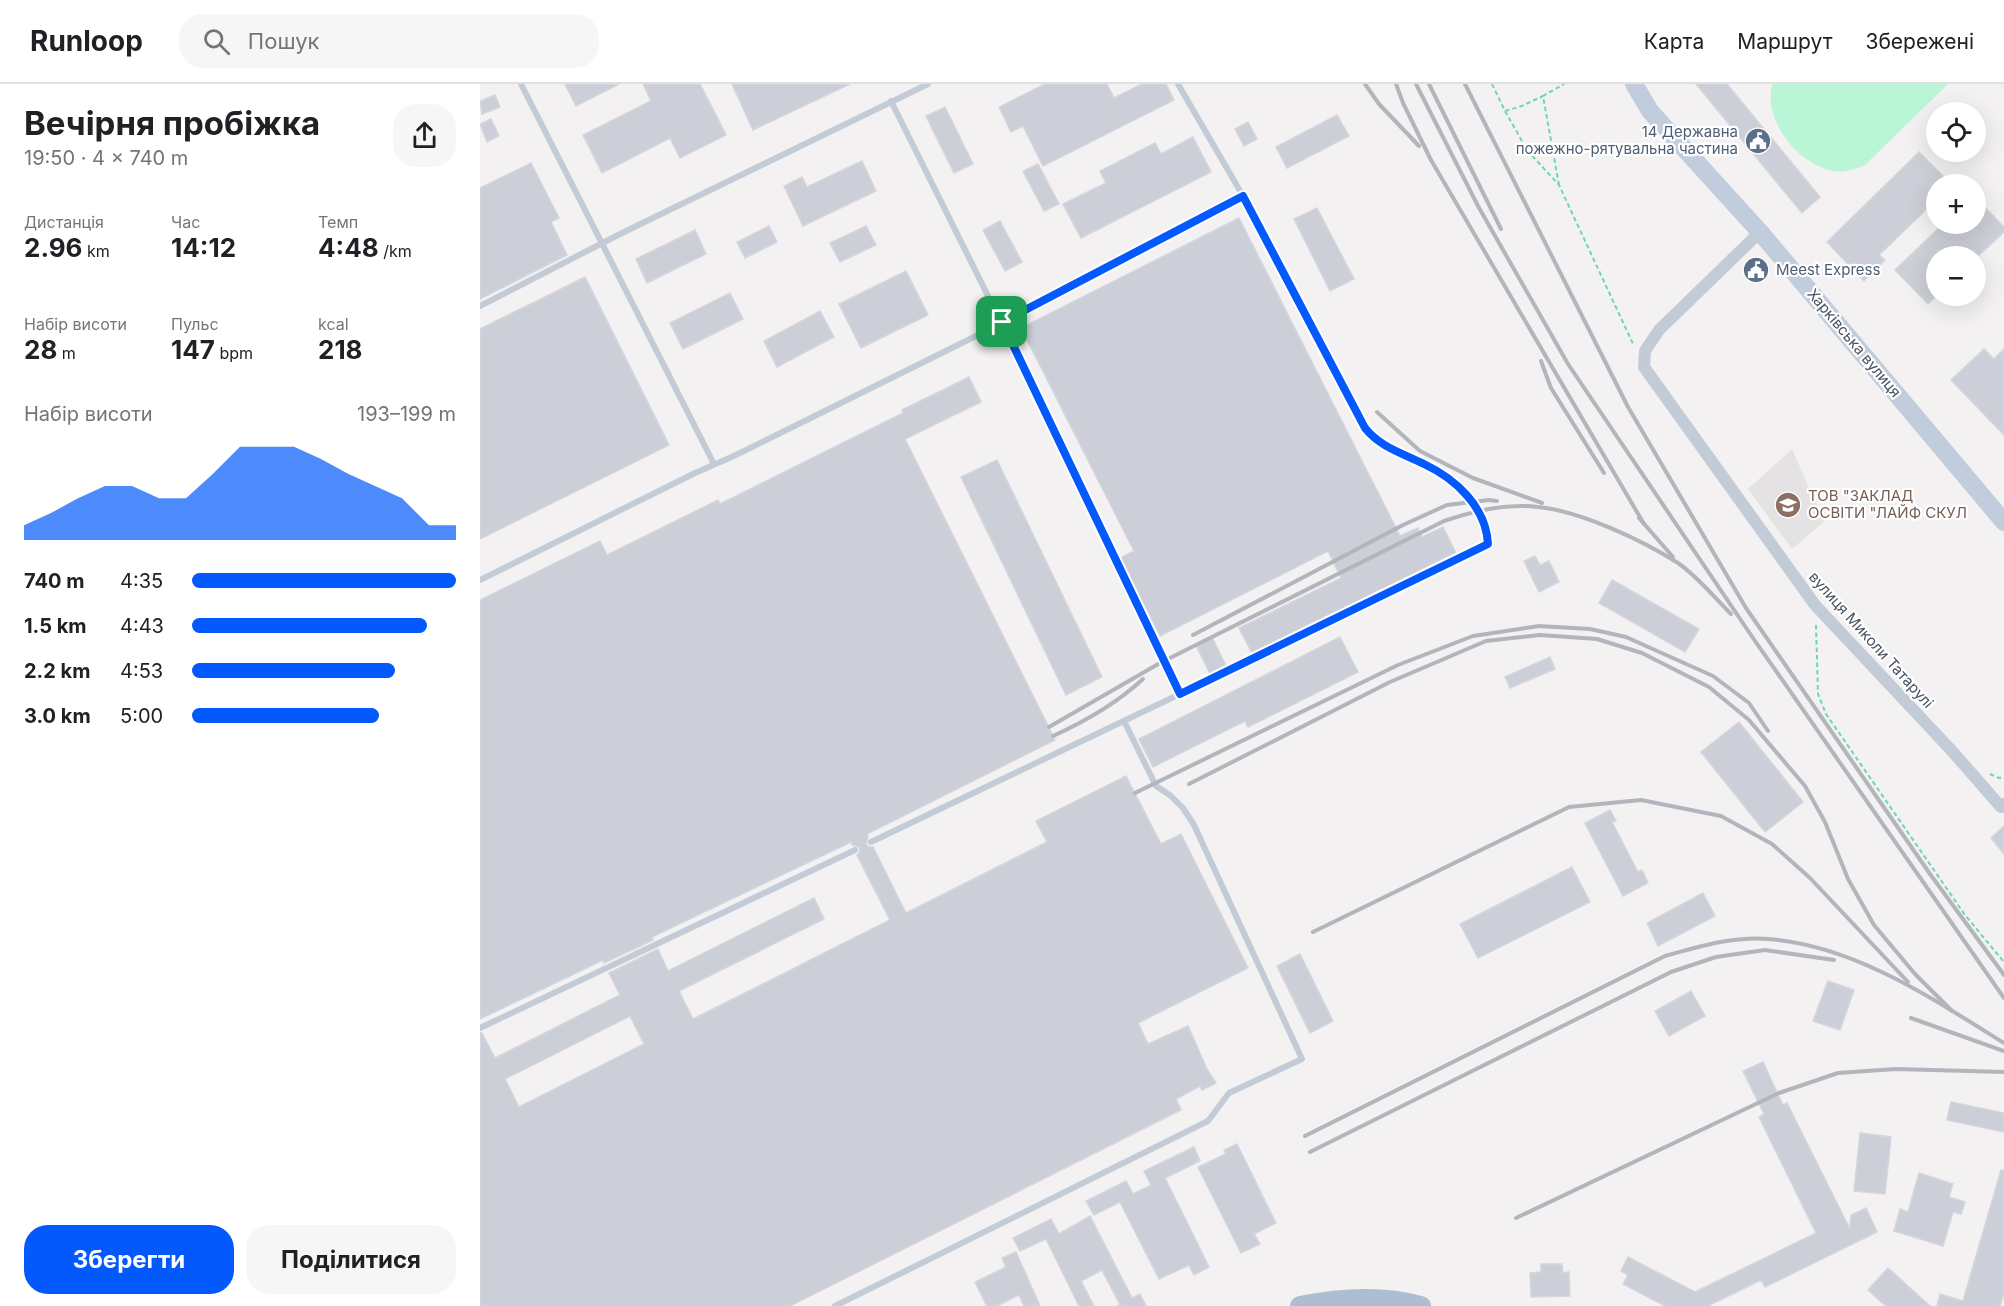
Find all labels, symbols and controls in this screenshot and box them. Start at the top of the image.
search box [179,14,599,68]
text: Runloop [30,24,143,58]
icon: search [200,25,233,58]
text: Пошук [248,28,319,54]
text: Карта [1644,29,1704,54]
text: Маршрут [1737,29,1832,54]
text: Збережені [1865,29,1974,54]
map controls [1926,102,1986,306]
button: locate [1926,102,1986,162]
text: Вечірня пробіжка [24,103,320,143]
button: share [393,104,456,167]
place label: 14 Державна пожежно-рятувальна частина [1516,122,1738,158]
public building icon: 14 Державна пожежно-рятувальна частина [1743,126,1773,156]
text: 19:50 · 4 × 740 m [24,146,188,170]
button: + [1926,174,1986,234]
text: Дистанція [24,212,104,232]
text: Час [171,212,200,232]
text: Темп [318,212,358,232]
text: 2.96 [24,232,83,263]
text: 14:12 [171,232,236,263]
text: 4:48 [318,232,379,263]
text: km [83,241,110,261]
text: /km [379,241,412,261]
button: − [1926,246,1986,306]
public building icon: Meest Express [1741,255,1771,285]
place label: Meest Express [1776,260,1881,279]
street label: Харківська вулиця [1803,285,1905,401]
pin [976,296,1027,347]
icon: arrive [985,305,1018,338]
text: Набір висоти [24,314,127,334]
text: Пульс [171,314,219,334]
text: kcal [318,314,349,334]
text: 28 [24,334,57,365]
text: 147 [171,334,215,365]
text: 218 [318,334,363,365]
text: m [57,343,76,363]
text: bpm [215,343,253,363]
text: Набір висоти [24,402,153,426]
text: 193–199 m [357,402,456,426]
place label: ТОВ "ЗАКЛАД ОСВІТИ "ЛАЙФ СКУЛ [1808,486,1967,522]
school or university icon: ТОВ "ЗАКЛАД ОСВІТИ "ЛАЙФ СКУЛ [1773,490,1803,520]
street label: вулиця Миколи Татарулі [1805,567,1938,712]
text: 740 m [24,569,84,593]
text: 4:35 [120,569,163,593]
text: 1.5 km [24,614,87,638]
text: 4:43 [120,614,164,638]
text: 2.2 km [24,659,90,683]
text: 4:53 [120,659,163,683]
text: 3.0 km [24,704,91,728]
text: 5:00 [120,704,163,728]
button: Зберегти [24,1225,234,1294]
button: Поділитися [246,1225,456,1294]

